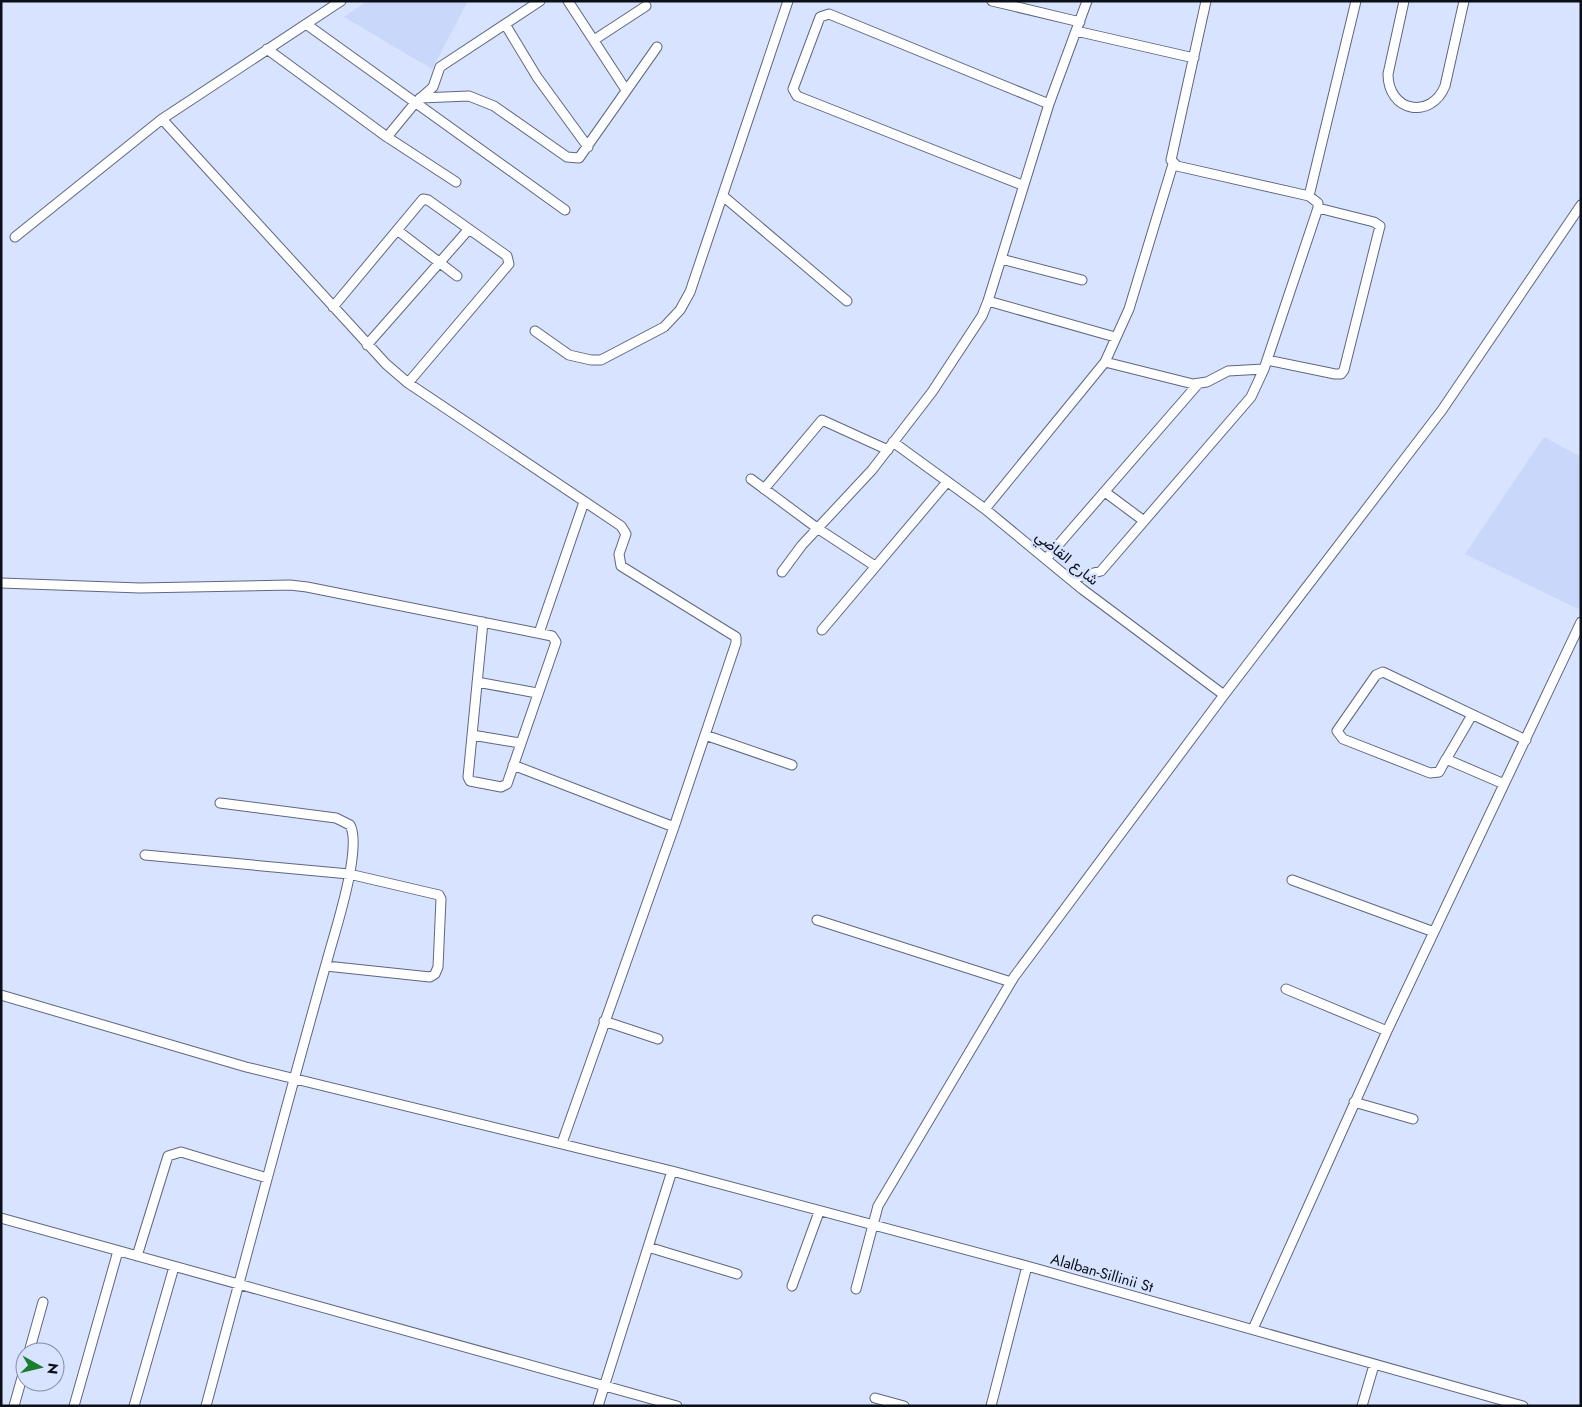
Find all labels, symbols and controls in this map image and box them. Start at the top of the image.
street label: شارع القاضي [1029,525,1104,592]
street label: Alalban-Sillinii St [1048,1248,1156,1298]
north arrow [15,1342,65,1392]
text: N [42,1362,64,1376]

